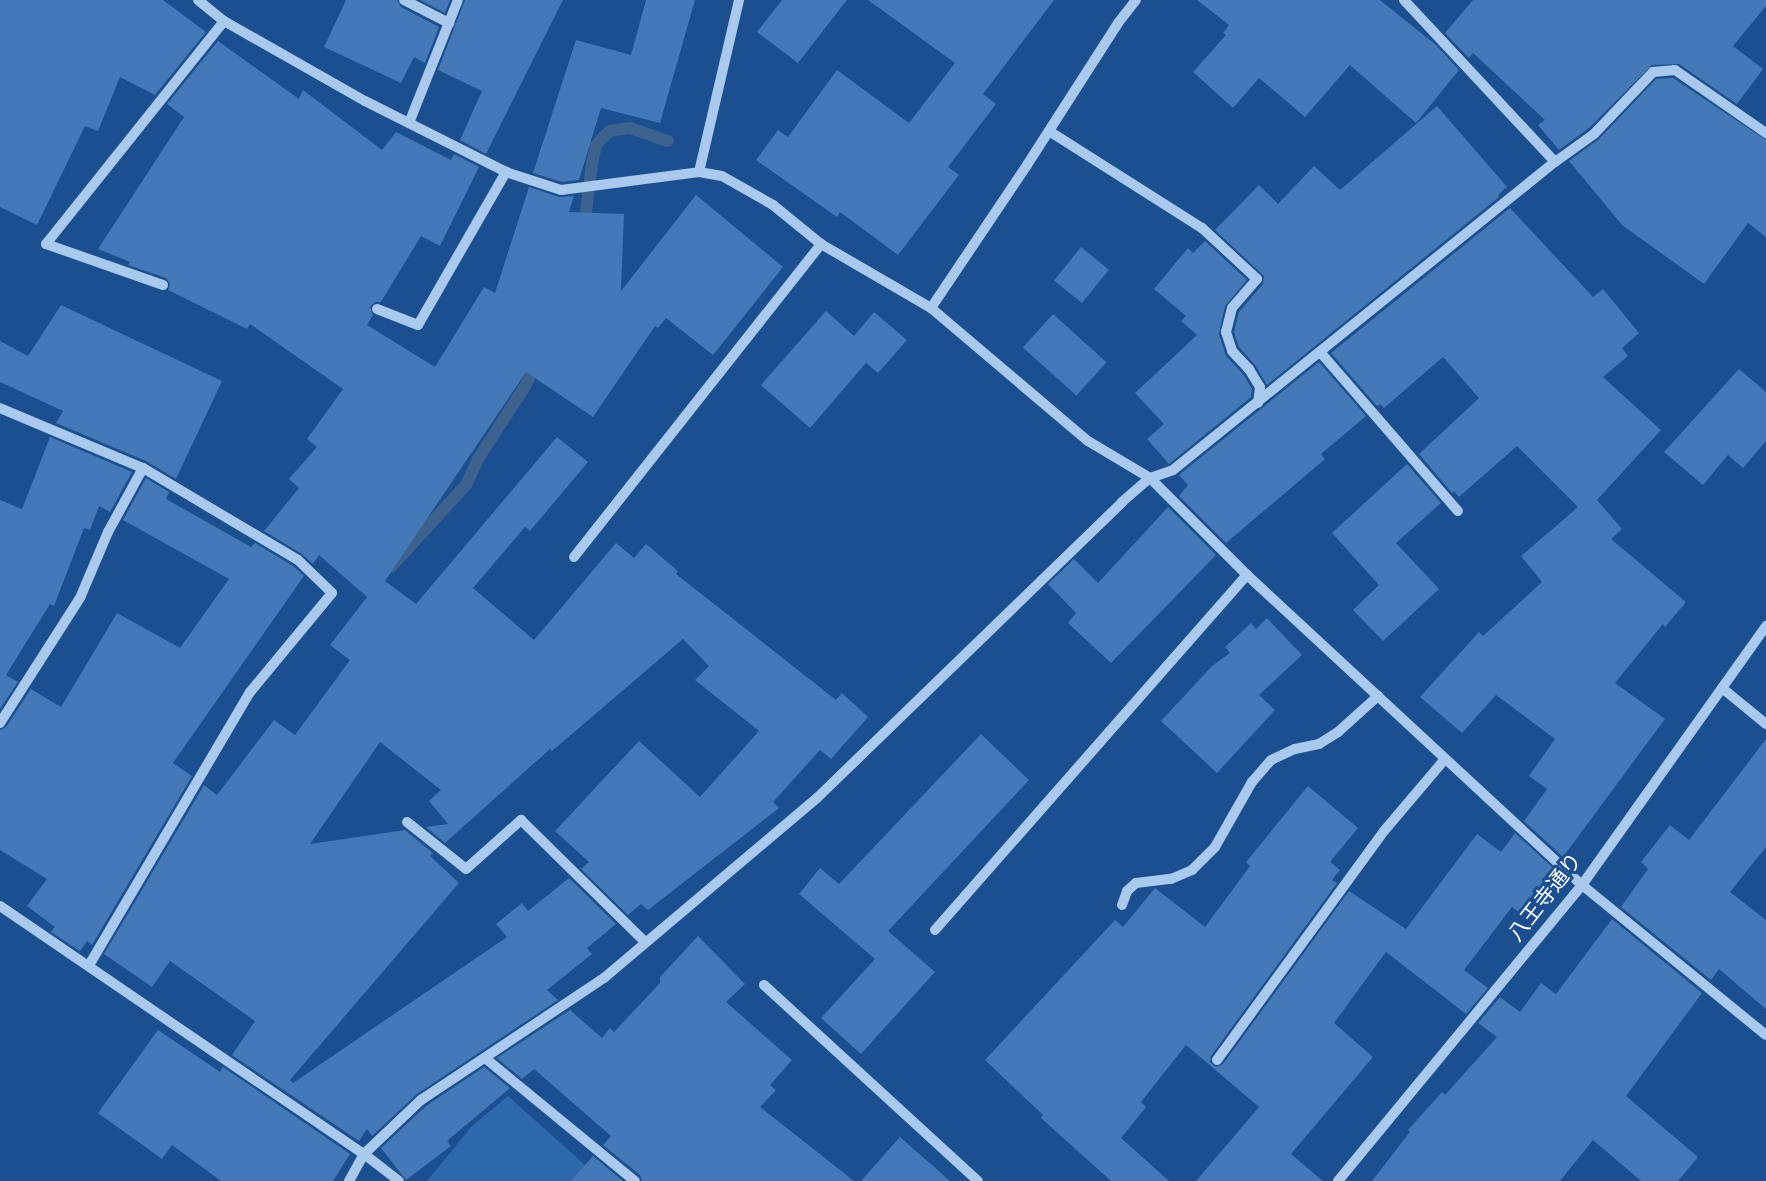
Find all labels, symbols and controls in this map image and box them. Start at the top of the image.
street label: 八王寺通り [1503,848,1587,946]

